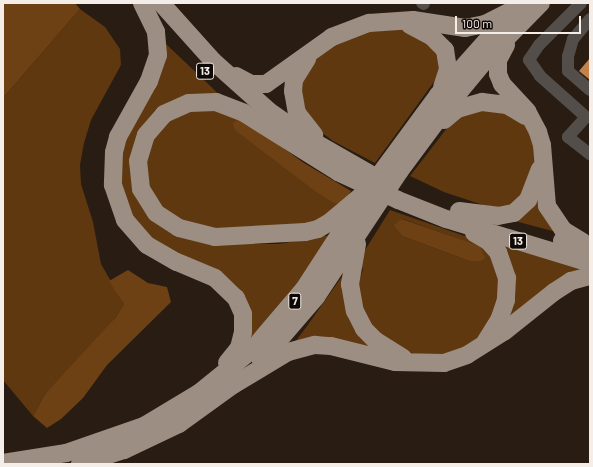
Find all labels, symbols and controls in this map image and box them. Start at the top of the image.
scale bar [457,8,583,34]
text: 100 m [462,16,492,30]
road number: 13 [196,62,214,80]
road number: 13 [509,232,527,250]
road number: 7 [288,292,302,310]

